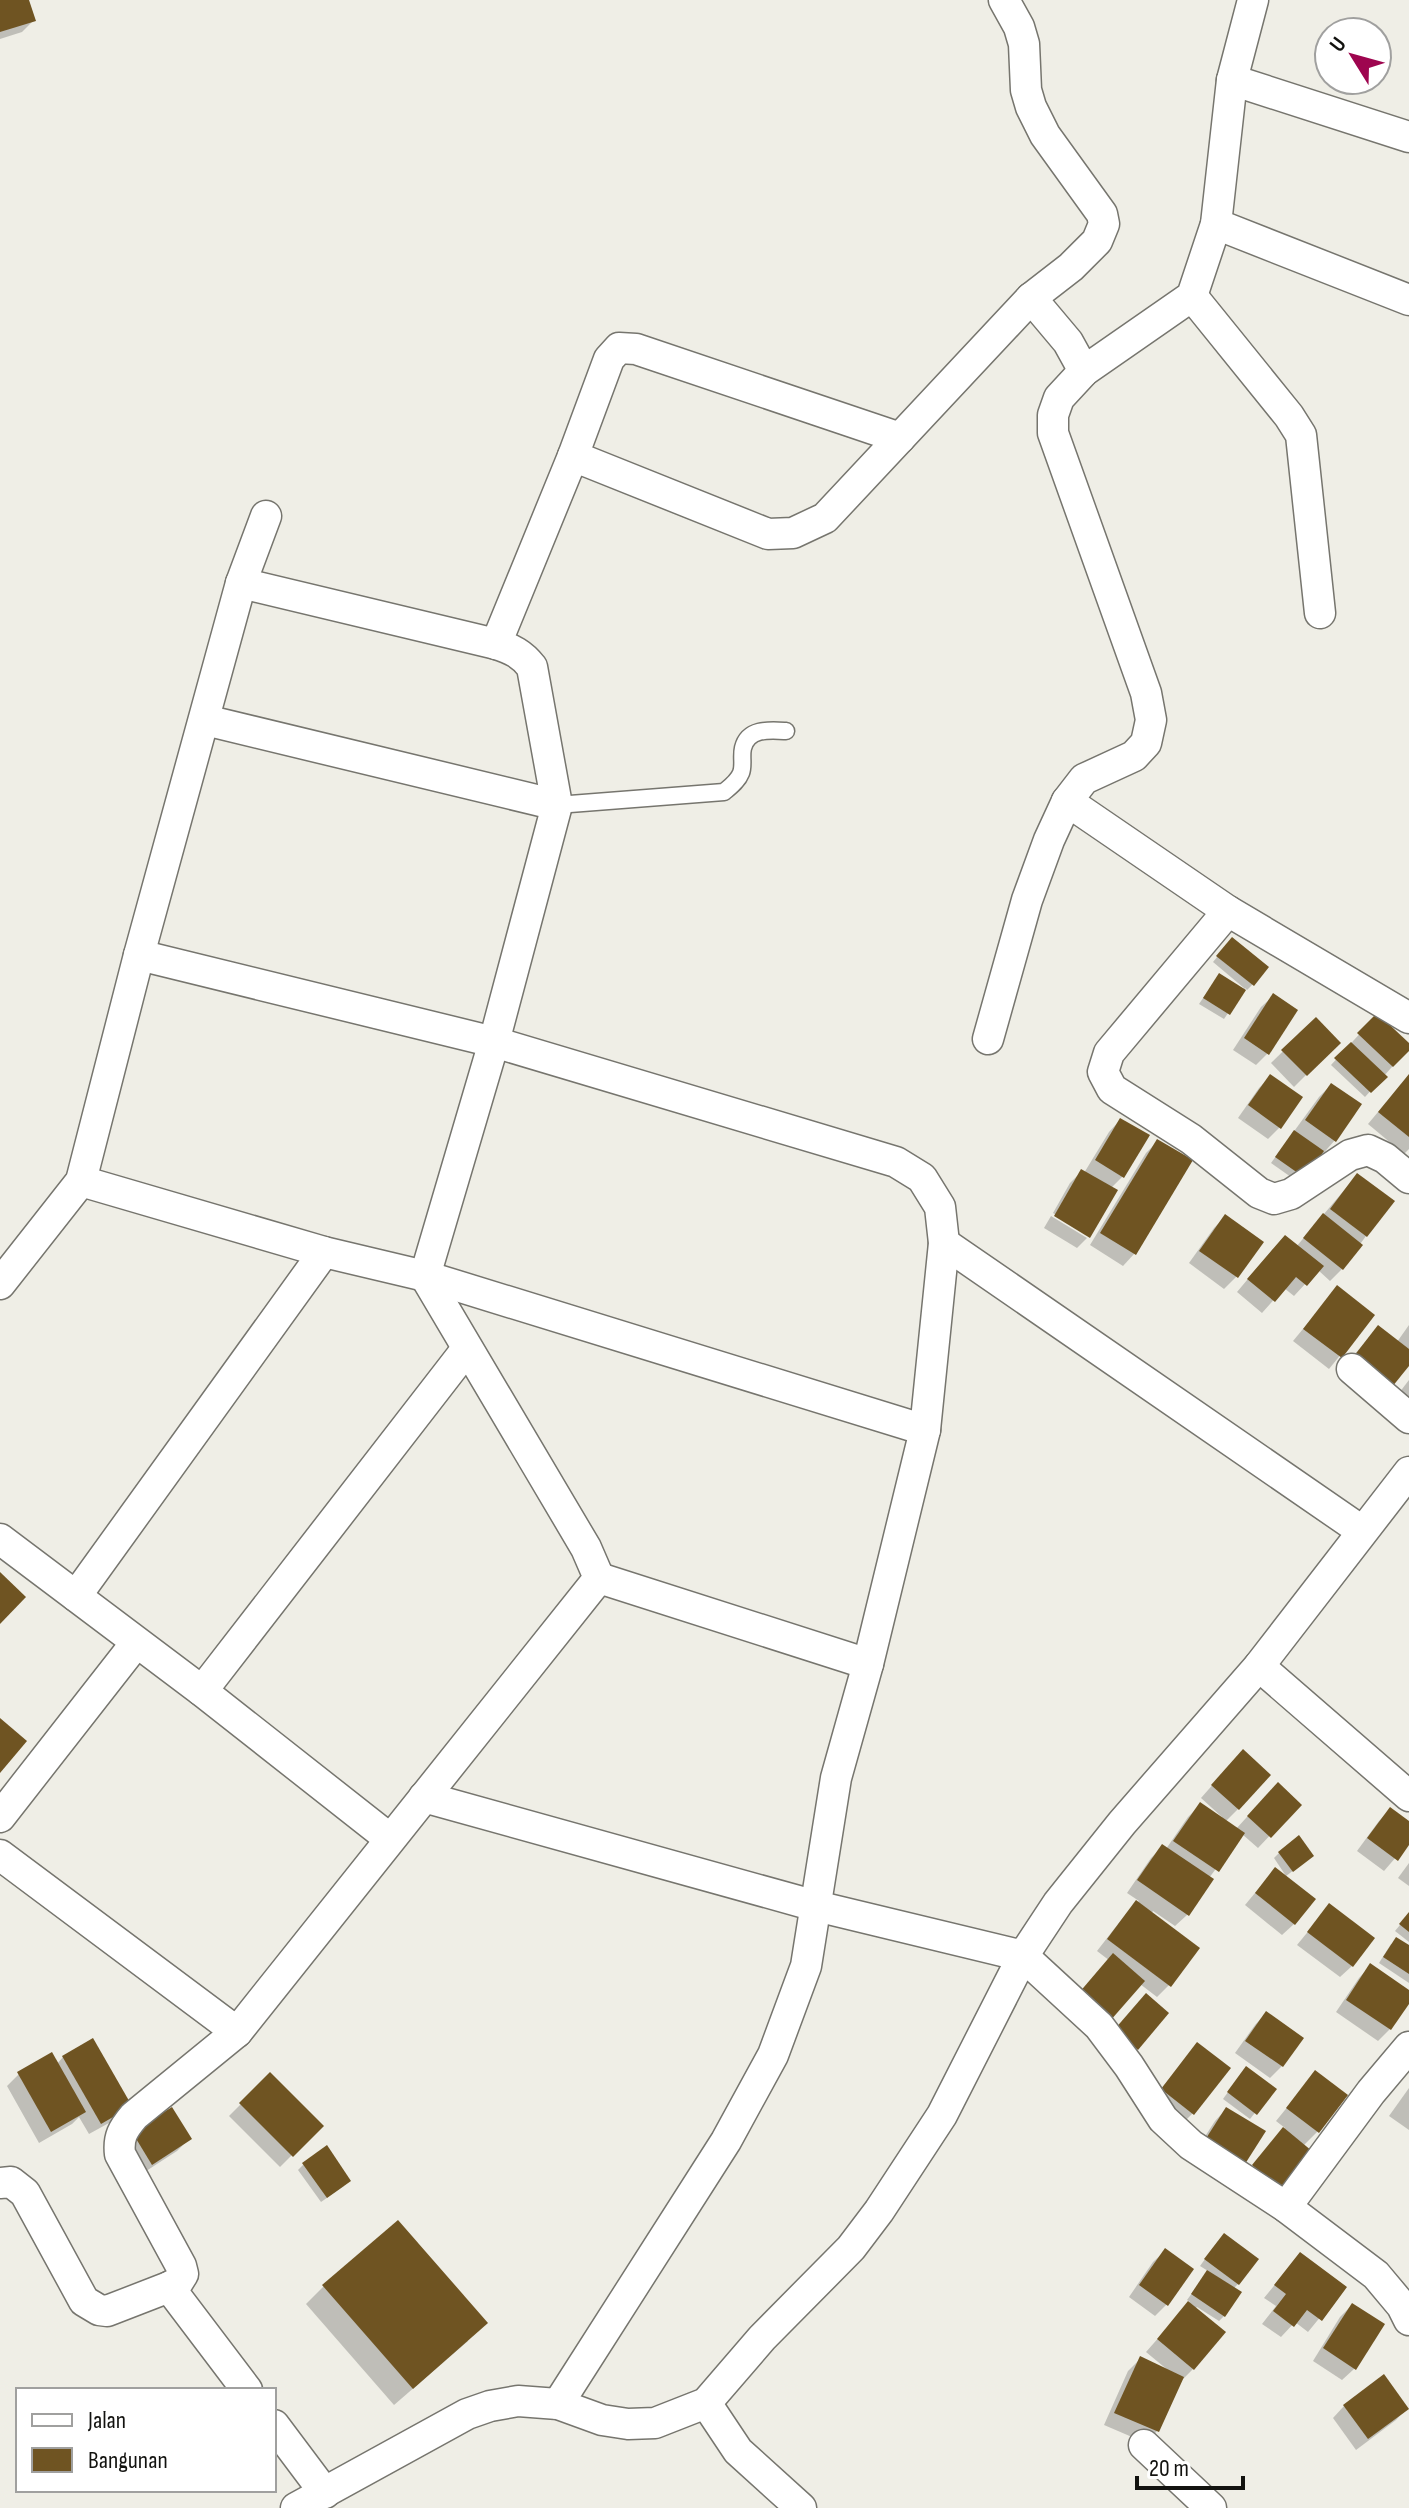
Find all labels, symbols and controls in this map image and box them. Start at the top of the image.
north arrow [1313,16,1393,96]
text: U [1324,32,1352,58]
legend [16,2388,276,2492]
text: Jalan [87,2406,126,2435]
scale bar [1137,2440,1243,2490]
text: Bangunan [88,2446,168,2475]
text: 20 m [1149,2454,1189,2483]

